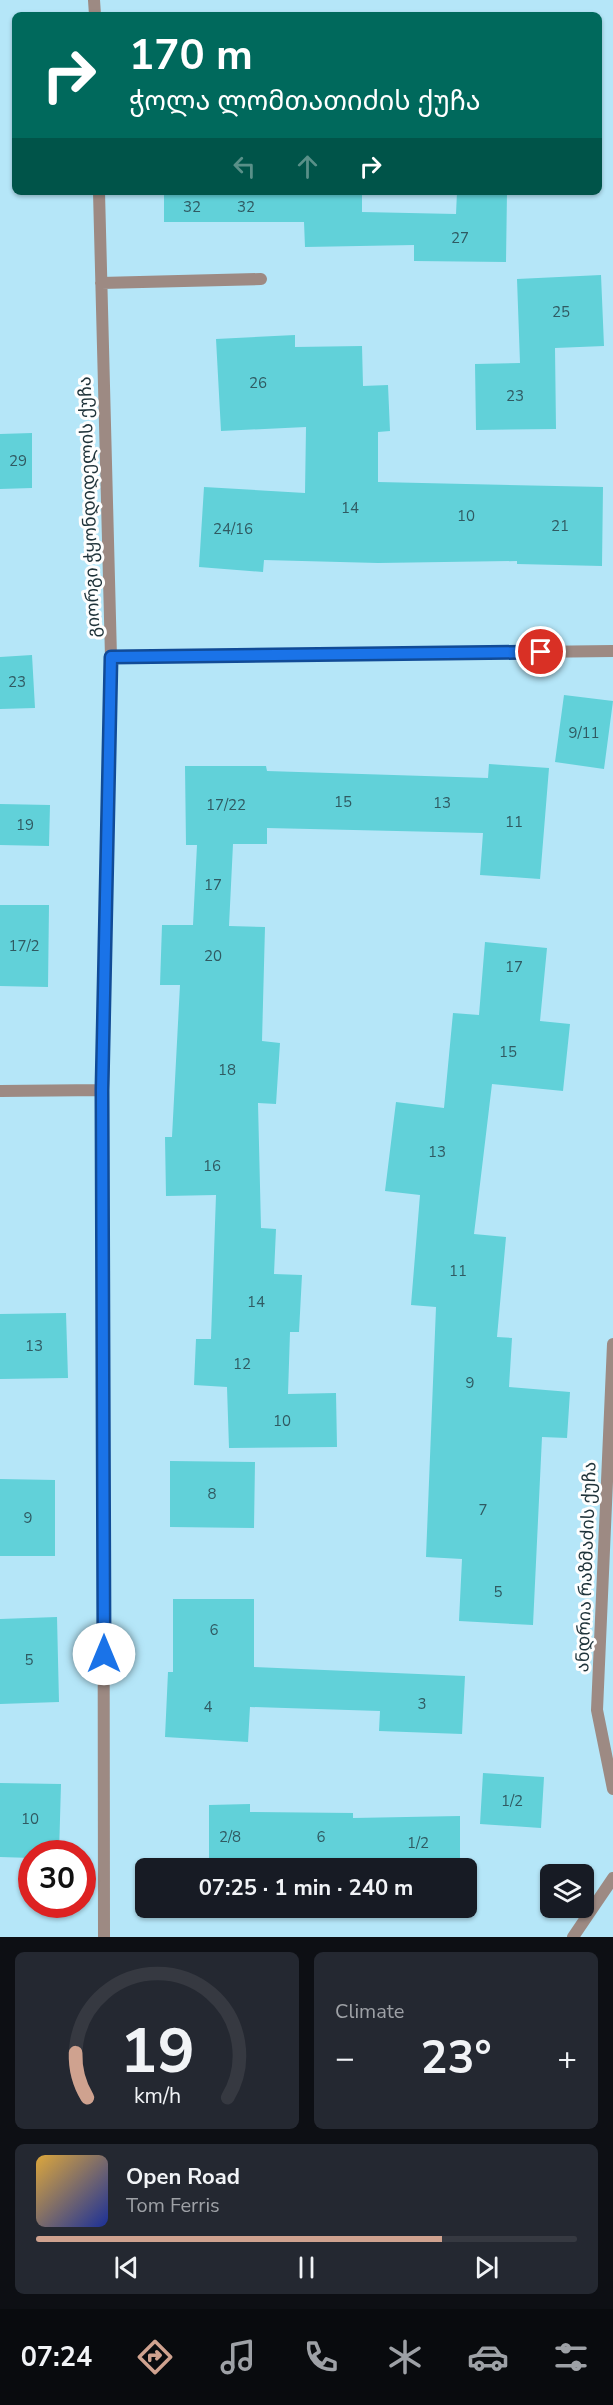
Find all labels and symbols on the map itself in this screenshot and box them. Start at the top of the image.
house number: 32 [183,197,201,217]
house number: 32 [237,197,255,217]
house number: 27 [451,228,469,248]
house number: 25 [552,302,570,322]
house number: 26 [249,373,267,393]
street label: გიორგი ჭყონდიდელის ქუჩა [72,376,106,638]
house number: 23 [506,386,524,406]
house number: 29 [9,451,27,471]
house number: 14 [341,498,359,518]
house number: 10 [457,506,475,526]
house number: 21 [551,516,569,536]
house number: 24/16 [213,519,253,539]
pin [515,626,566,677]
house number: 23 [8,672,26,692]
house number: 9/11 [568,723,600,743]
house number: 15 [334,792,352,812]
house number: 13 [433,793,451,813]
house number: 17/22 [206,795,246,815]
house number: 11 [505,812,523,832]
house number: 19 [16,815,34,835]
house number: 17 [204,875,222,895]
house number: 17/2 [8,936,40,956]
house number: 20 [204,946,222,966]
house number: 17 [505,957,523,977]
house number: 15 [499,1042,517,1062]
house number: 18 [218,1060,236,1080]
house number: 13 [428,1142,446,1162]
house number: 16 [203,1156,221,1176]
house number: 11 [449,1261,467,1281]
house number: 14 [247,1292,265,1312]
house number: 13 [25,1336,43,1356]
house number: 12 [233,1354,251,1374]
house number: 9 [465,1373,475,1393]
house number: 10 [273,1411,291,1431]
street label: ანდრია რაზმაძის ქუჩა [570,1461,602,1673]
house number: 8 [207,1484,217,1504]
house number: 7 [478,1500,488,1520]
house number: 9 [23,1508,33,1528]
house number: 5 [493,1582,503,1602]
house number: 6 [209,1620,219,1640]
position arrow [72,1622,136,1686]
house number: 5 [24,1650,34,1670]
house number: 3 [417,1694,427,1714]
house number: 4 [203,1697,213,1717]
house number: 1/2 [501,1791,523,1811]
house number: 10 [21,1809,39,1829]
house number: 2/8 [219,1827,241,1847]
house number: 6 [316,1827,326,1847]
house number: 1/2 [407,1833,429,1853]
speed limit sign: 30 [18,1840,96,1918]

